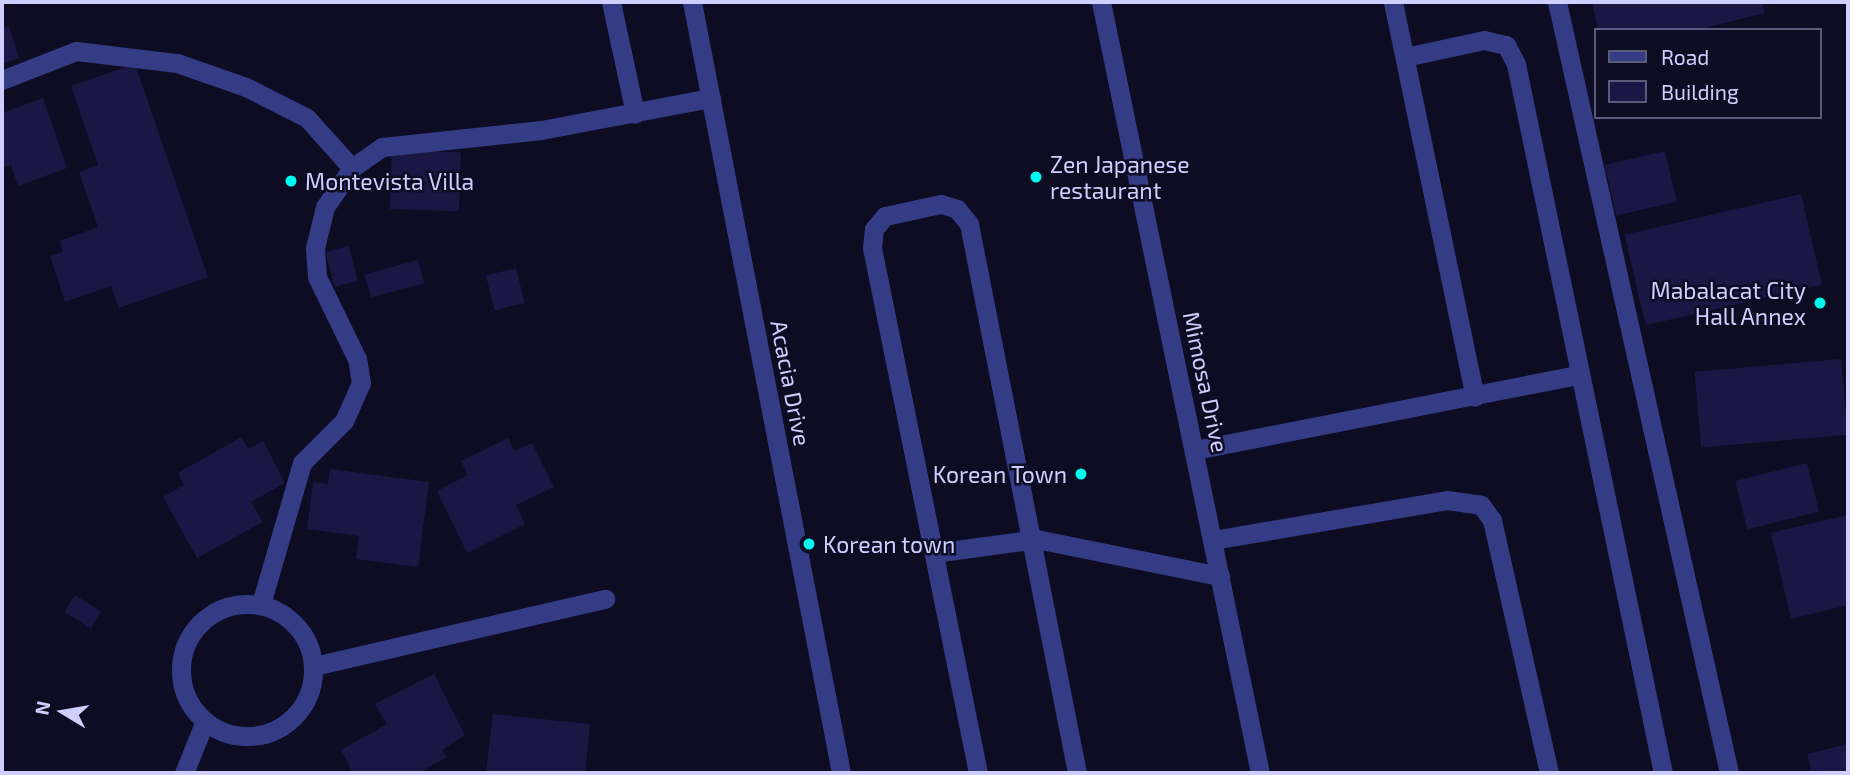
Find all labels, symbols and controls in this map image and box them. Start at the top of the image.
legend [1594,28,1822,119]
text: Road [1661,44,1709,69]
text: Building [1661,79,1739,104]
place label: Zen Japanese restaurant [1050,150,1190,204]
place label: Montevista Villa [305,167,475,195]
marker: Zen Japanese restaurant [1028,169,1044,185]
marker: Montevista Villa [283,173,299,189]
place label: Mabalacat City Hall Annex [1650,276,1806,330]
marker: Mabalacat City Hall Annex [1812,295,1828,311]
street label: Mimosa Drive [1178,309,1234,455]
street label: Acacia Drive [765,318,817,448]
place label: Korean Town [932,460,1067,488]
marker: Korean Town [1073,466,1089,482]
place label: Korean town [823,530,956,558]
marker: Korean town [801,536,817,552]
north arrow [28,677,98,747]
text: N [29,699,54,717]

